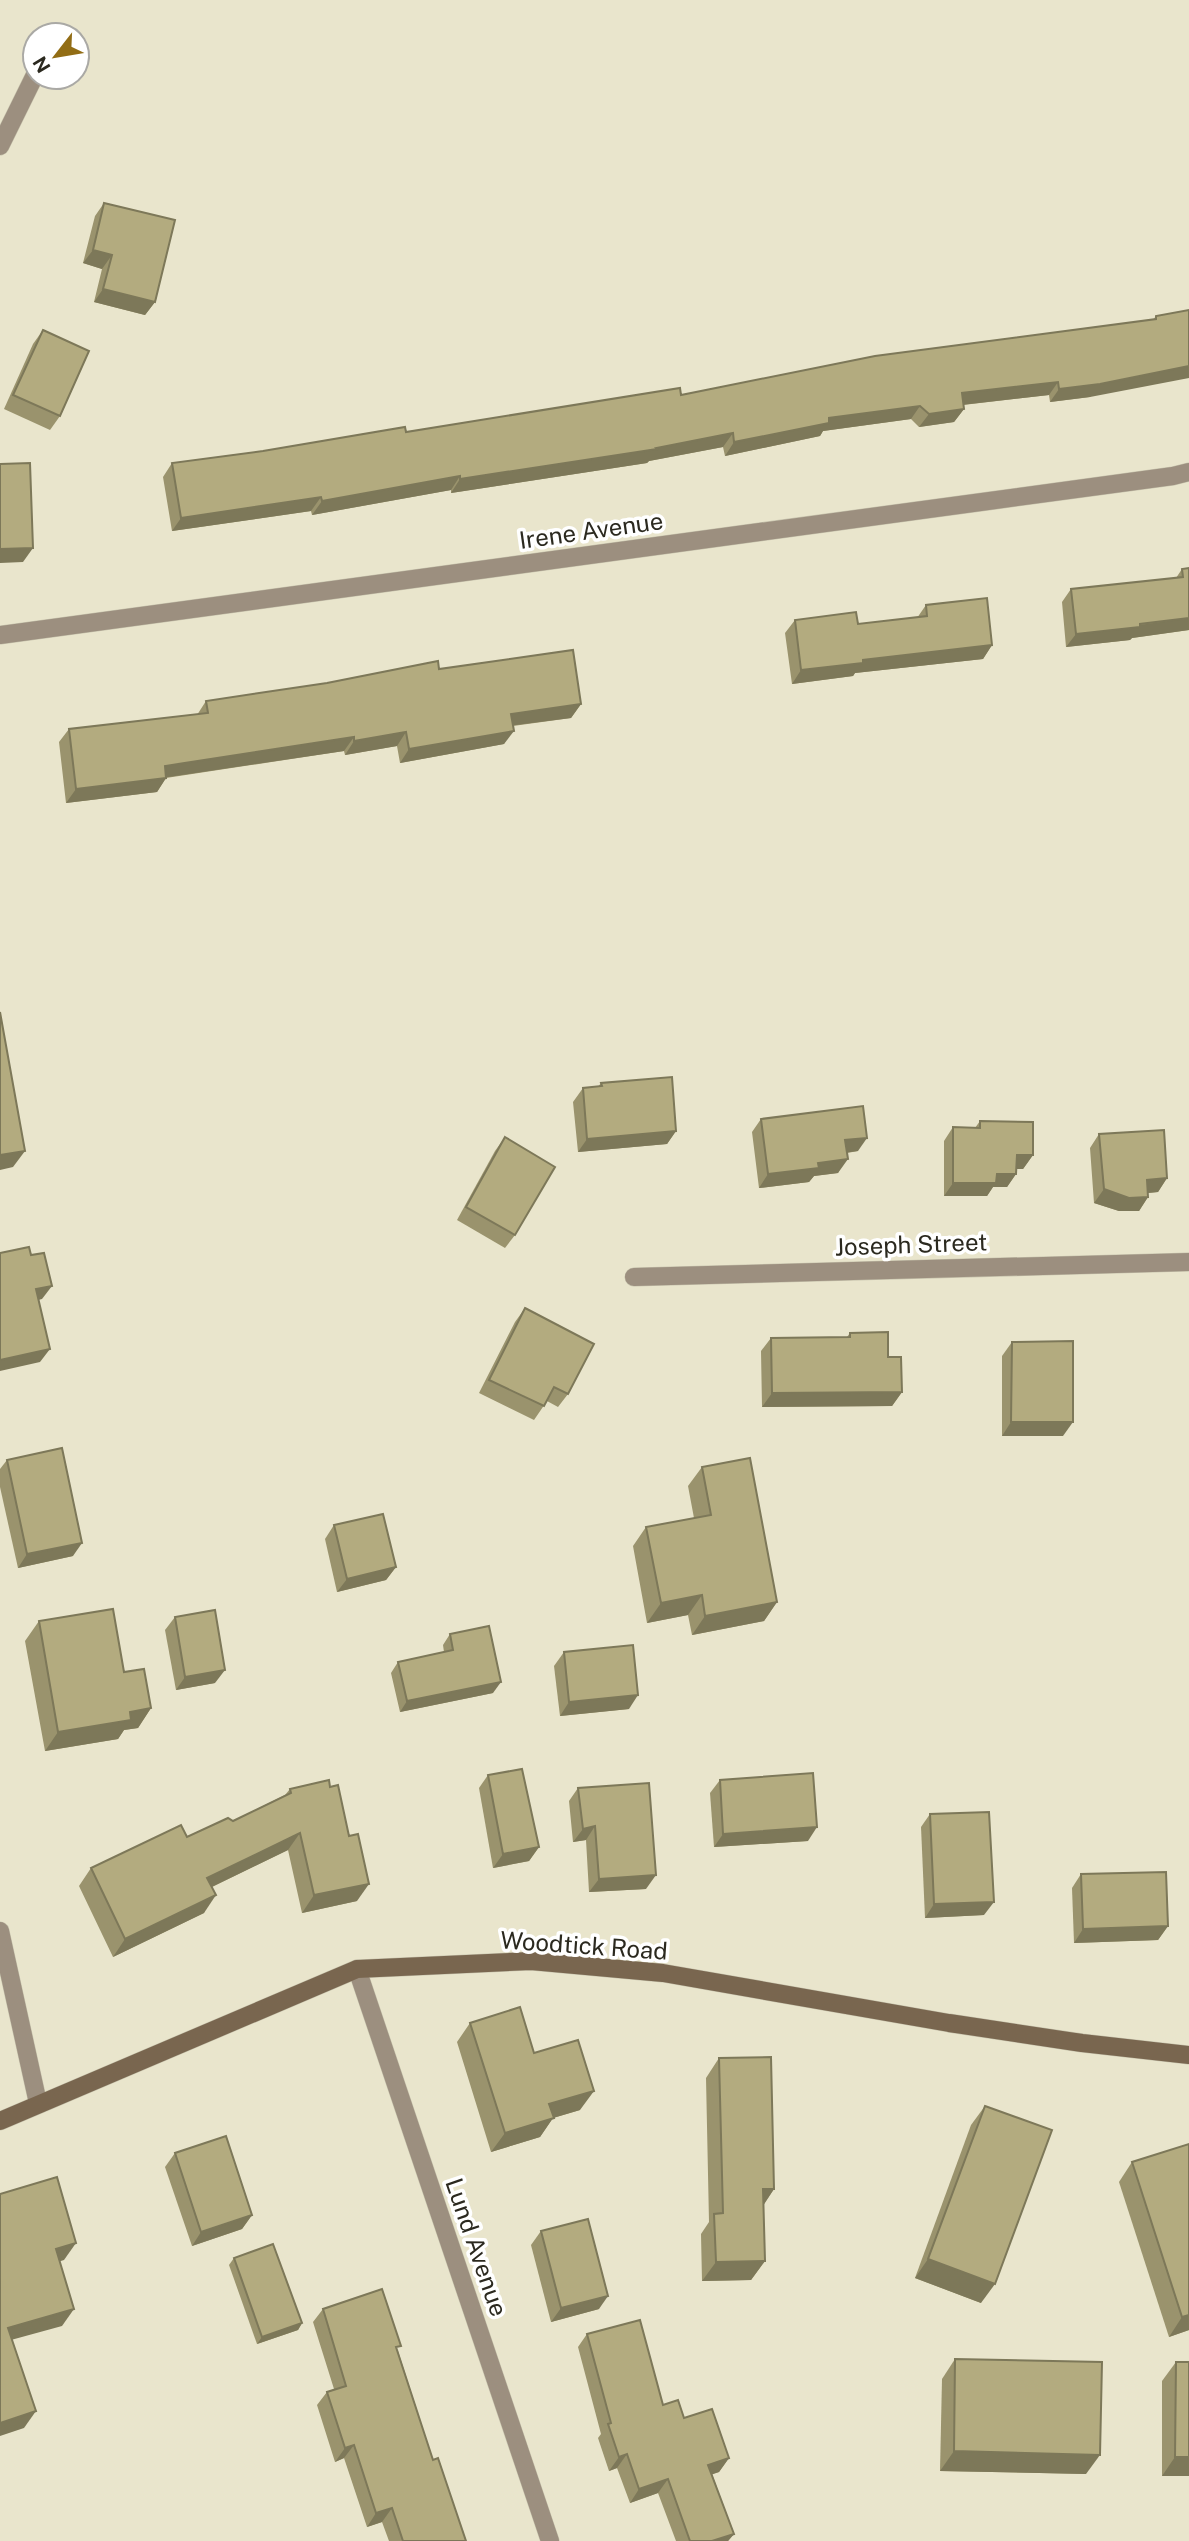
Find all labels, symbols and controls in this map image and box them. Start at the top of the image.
north arrow [21,21,91,91]
text: N [28,53,55,77]
street label: Irene Avenue [517,506,665,554]
street label: Joseph Street [834,1227,988,1261]
street label: Woodtick Road [499,1925,669,1965]
street label: Lund Avenue [440,2174,514,2320]

